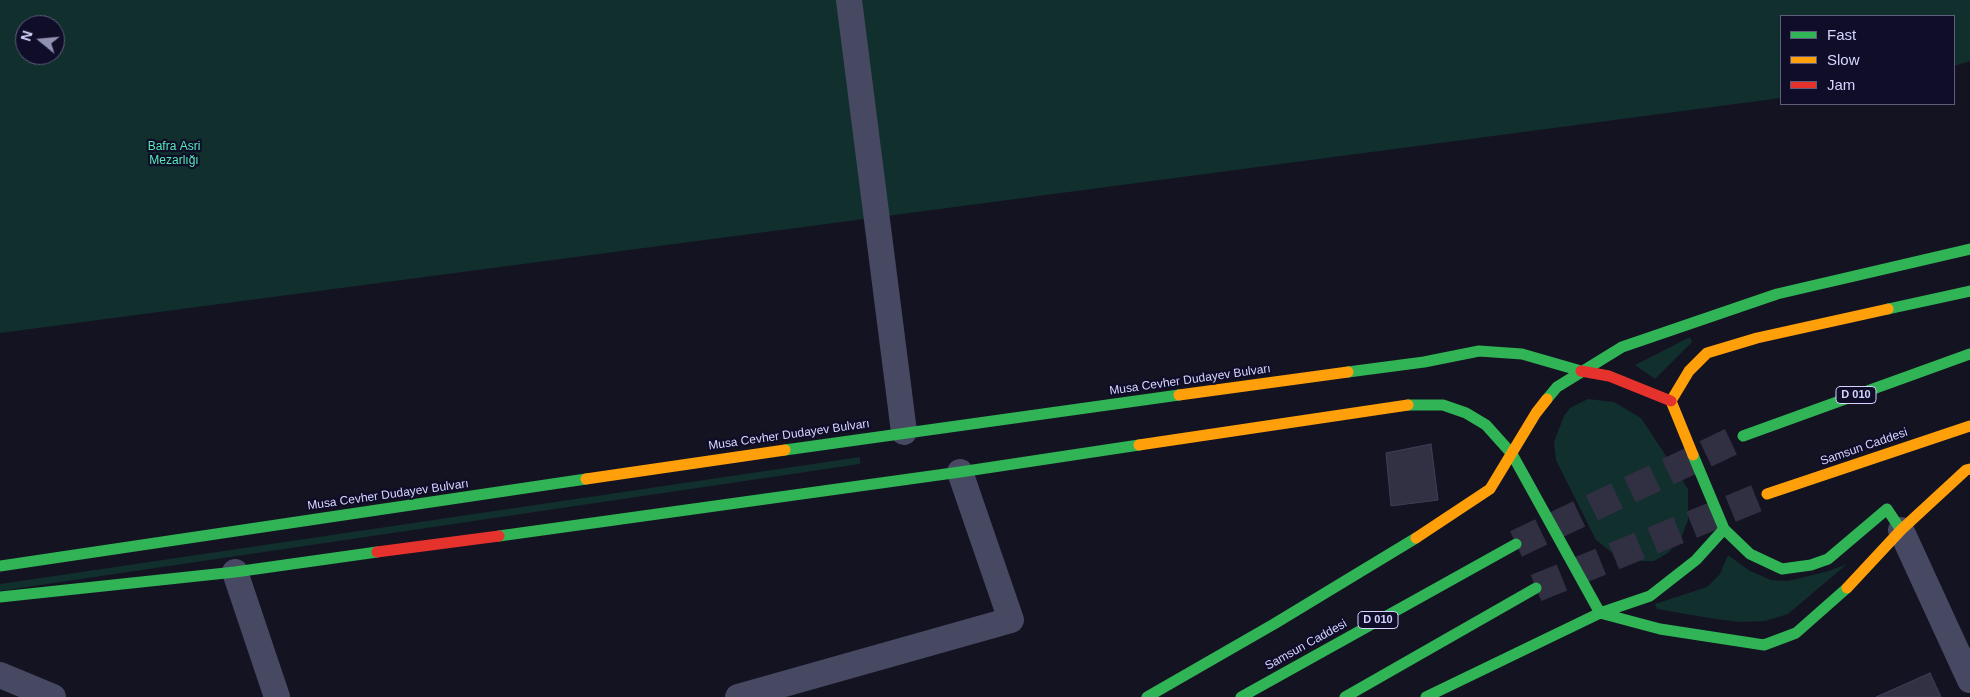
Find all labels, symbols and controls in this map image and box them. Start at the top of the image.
north arrow [15,15,65,65]
legend [1780,15,1955,105]
text: Fast [1827,26,1856,43]
text: N [17,29,36,43]
text: Slow [1827,51,1860,68]
text: Jam [1827,76,1855,93]
park label: Bafra Asri Mezarlığı [148,140,200,168]
street label: Musa Cevher Dudayev Bulvarı [1108,362,1272,398]
road number: D 010 [1836,386,1876,404]
street label: Musa Cevher Dudayev Bulvarı [707,417,871,453]
street label: Samsun Caddesi [1818,425,1910,469]
street label: Musa Cevher Dudayev Bulvarı [306,477,470,513]
road number: D 010 [1358,612,1398,628]
street label: Samsun Caddesi [1263,617,1349,673]

